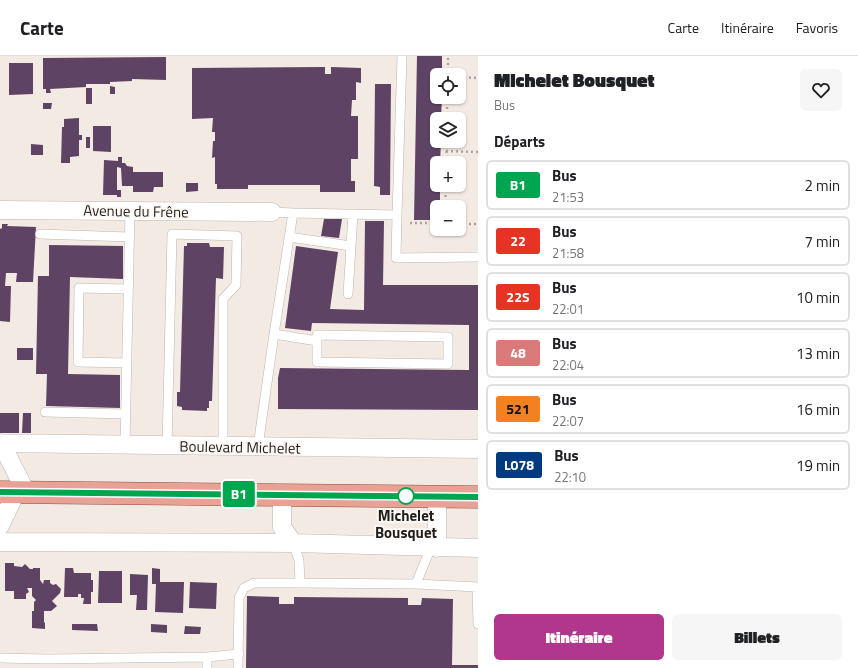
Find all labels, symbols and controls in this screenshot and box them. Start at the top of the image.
text: Carte [20,13,64,42]
text: Carte [668,17,699,38]
text: Itinéraire [721,17,774,38]
text: Favoris [796,17,838,38]
text: Michelet Bousquet [494,65,655,94]
map controls [430,68,466,236]
button: locate [430,68,466,104]
button: heart [800,69,842,111]
text: Bus [494,95,515,115]
button: layers [430,112,466,148]
text: Départs [494,130,545,153]
button: + [430,156,466,192]
text: Bus [552,164,577,187]
text: B1 [510,174,526,195]
text: 2 min [804,174,840,197]
text: 21:53 [552,187,584,207]
street label: Avenue du Frêne [83,199,189,223]
button: − [430,200,466,236]
text: Bus [552,220,577,243]
text: 22 [510,230,526,251]
text: 7 min [804,230,840,253]
text: 21:58 [552,243,584,263]
text: Bus [552,276,577,299]
text: 22S [506,286,530,307]
text: 10 min [796,286,840,309]
text: 22:01 [552,299,584,319]
text: Bus [552,332,577,355]
text: 48 [510,342,526,363]
text: 13 min [796,342,840,365]
text: 22:04 [552,355,584,375]
text: Bus [552,388,577,411]
text: 521 [506,398,530,419]
text: 16 min [796,398,840,421]
text: 22:07 [552,411,584,431]
street label: Boulevard Michelet [179,434,302,460]
text: Bus [554,444,579,467]
text: L078 [504,454,534,475]
text: 19 min [796,454,840,477]
text: 22:10 [554,467,586,487]
line badge: B1 [221,481,257,507]
text: B1 [231,483,247,504]
marker: Michelet Bousquet [397,487,415,505]
place label: Michelet Bousquet [375,504,438,544]
button: Itinéraire [494,614,664,660]
button: Billets [672,614,842,660]

